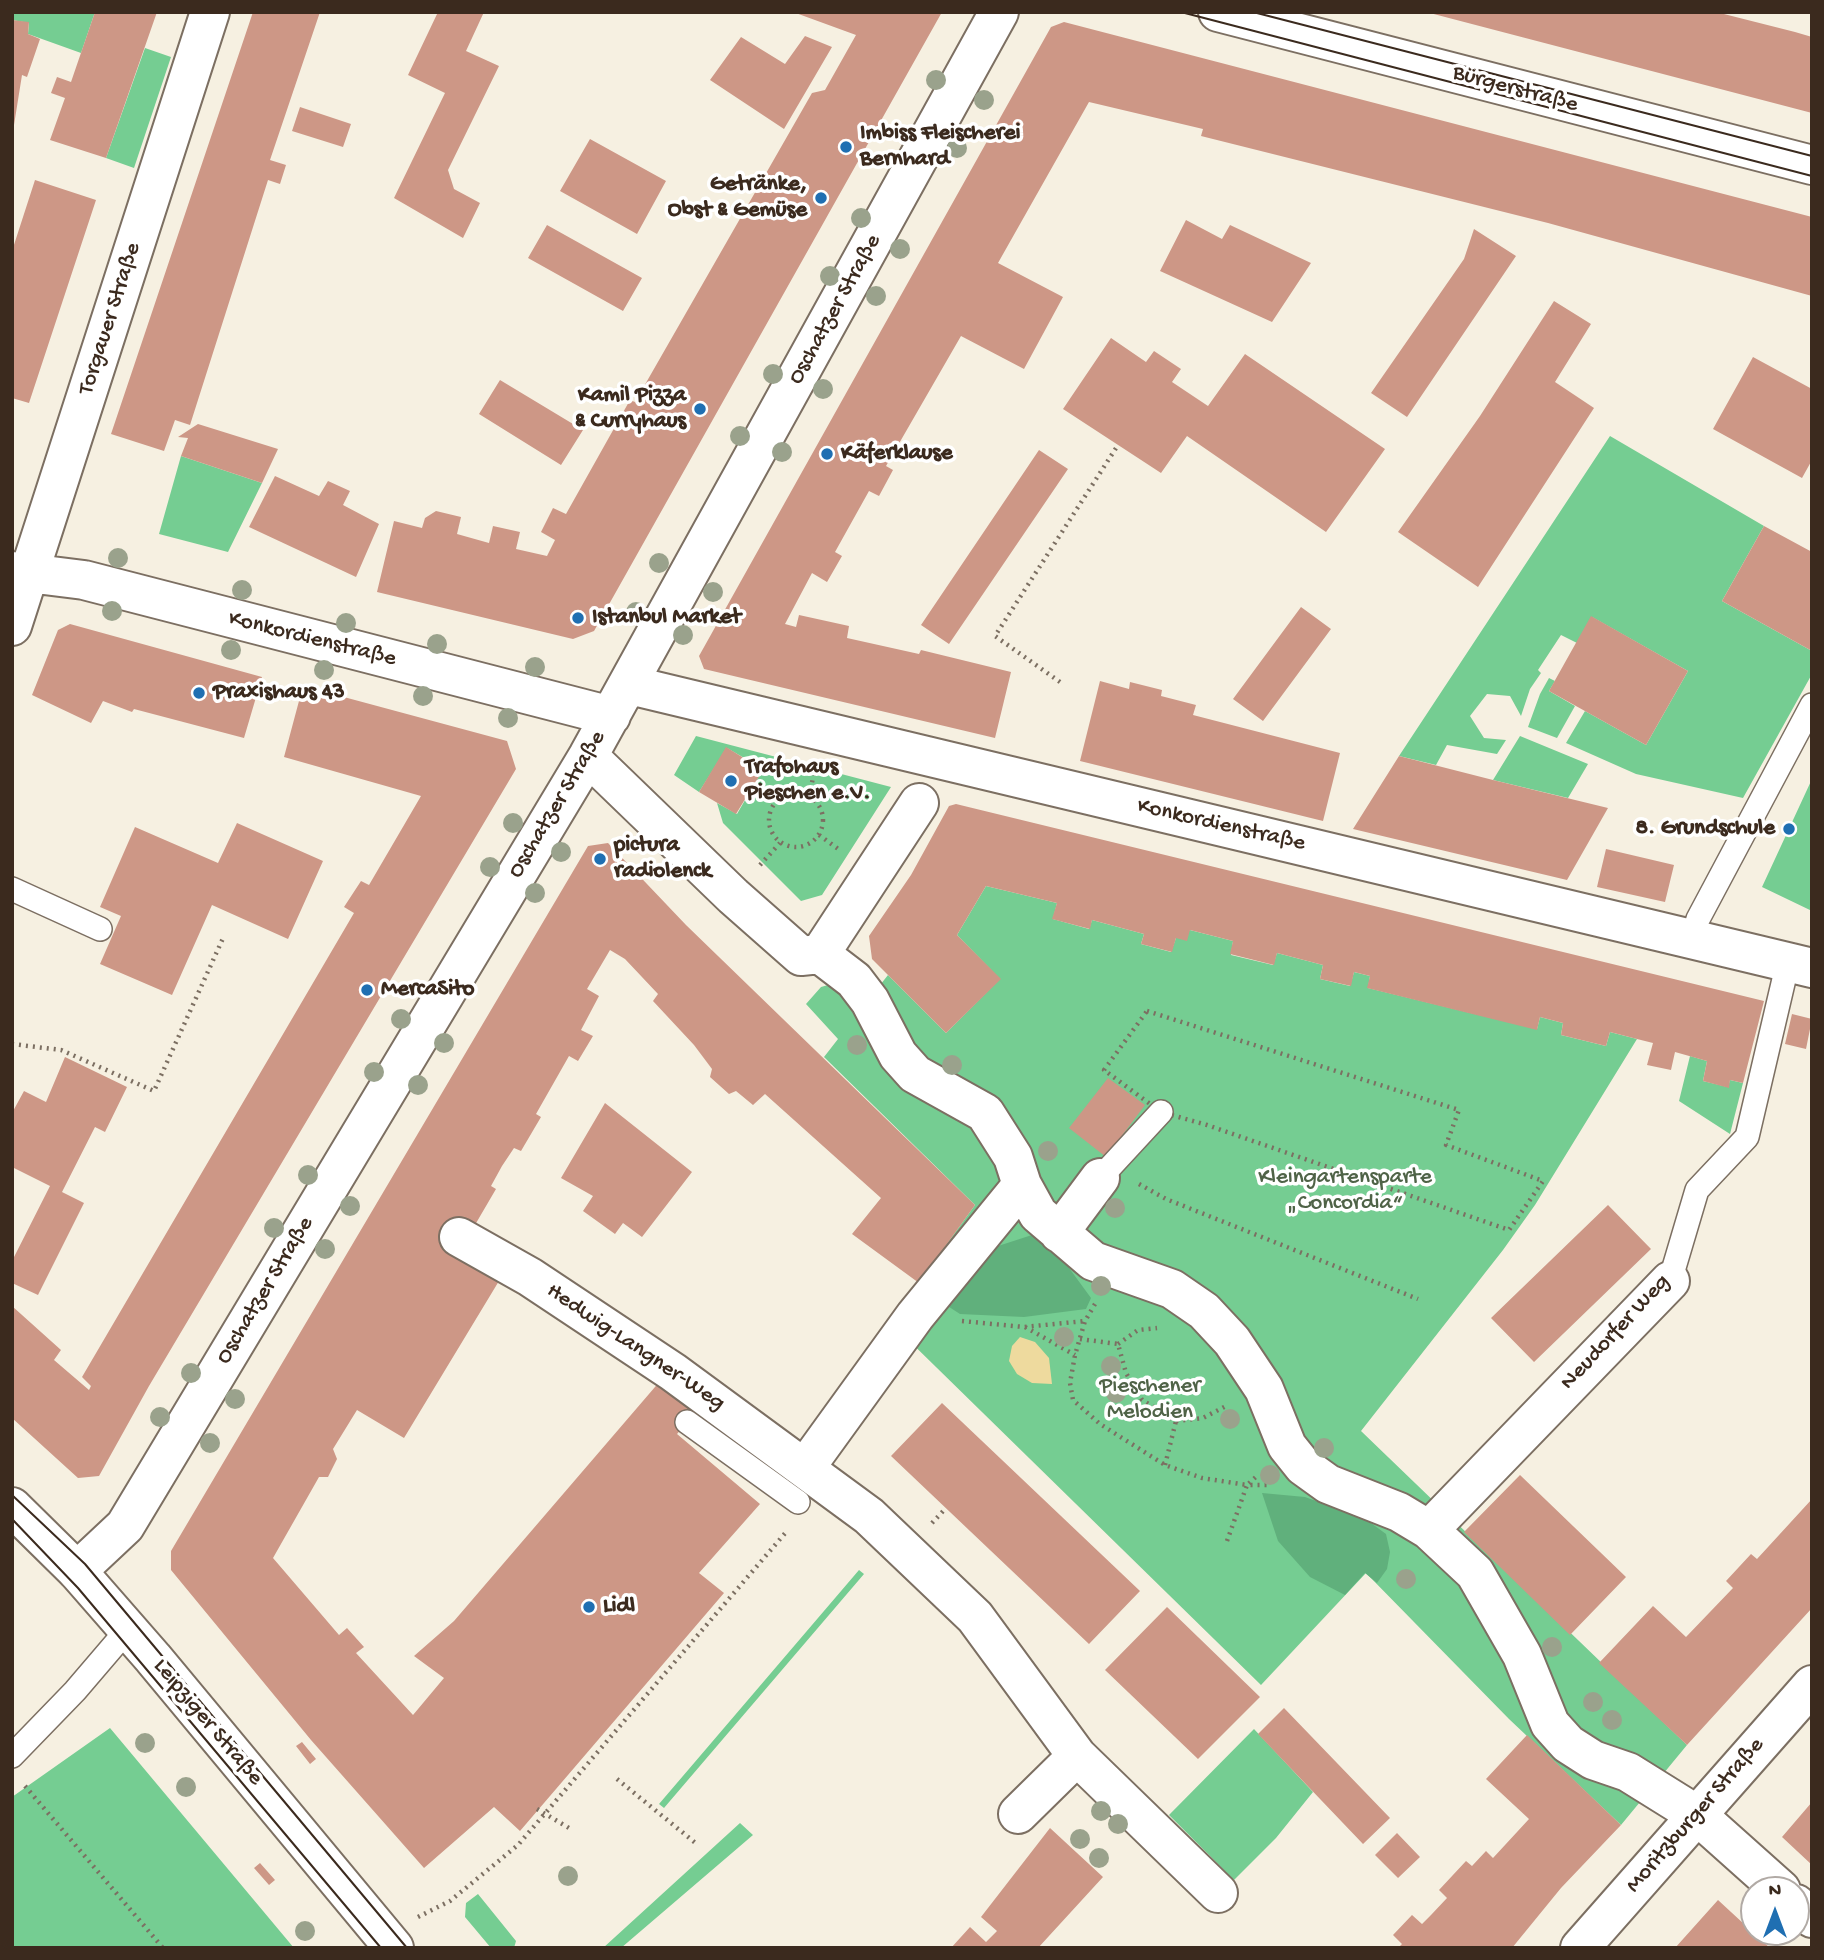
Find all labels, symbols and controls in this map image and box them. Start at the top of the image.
street label: Bürgerstraße [1449,60,1581,120]
place label: Imbiss Fleischerei Bernhard [860,120,1021,174]
marker: Imbiss Fleischerei Bernhard [838,139,854,155]
place label: Getränke, Obst & Gemüse [668,171,807,225]
marker: Getränke, Obst & Gemüse [813,190,829,206]
street label: Oschatzer Straße [783,230,889,390]
street label: Torgauer Straße [73,240,149,398]
place label: Kamil Pizza & Curryhaus [575,382,686,436]
marker: Kamil Pizza & Curryhaus [692,401,708,417]
place label: Käferklause [841,440,953,468]
marker: Käferklause [819,446,835,462]
place label: Istanbul Market [592,604,741,632]
street label: Konkordienstraße [225,606,399,674]
marker: Istanbul Market [570,610,586,626]
place label: Praxishaus 43 [213,679,345,707]
marker: Praxishaus 43 [191,685,207,701]
street label: Oschatzer Straße [503,726,613,884]
place label: Trafohaus Pieschen e.V. [745,754,871,808]
marker: Trafohaus Pieschen e.V. [723,773,739,789]
street label: Konkordienstraße [1134,793,1308,859]
place label: 8. Grundschule [1636,815,1775,843]
marker: 8. Grundschule [1781,821,1797,837]
place label: pictura radiolenck [614,832,711,886]
marker: pictura radiolenck [592,851,608,867]
place label: MercaSito [381,976,475,1004]
marker: MercaSito [359,982,375,998]
park label: Kleingartensparte „Concordia“ [1258,1164,1432,1218]
street label: Oschatzer Straße [211,1212,321,1370]
street label: Neudorfer Weg [1555,1269,1677,1397]
street label: Hedwig-Langner-Weg [540,1278,730,1418]
park label: Pieschener Melodien [1100,1373,1200,1427]
place label: Lidl [603,1593,635,1621]
marker: Lidl [581,1599,597,1615]
street label: Leipziger Straße [146,1654,268,1792]
street label: Moritzburger Straße [1621,1733,1771,1899]
north arrow [1740,1876,1810,1946]
text: N [1769,1880,1781,1903]

